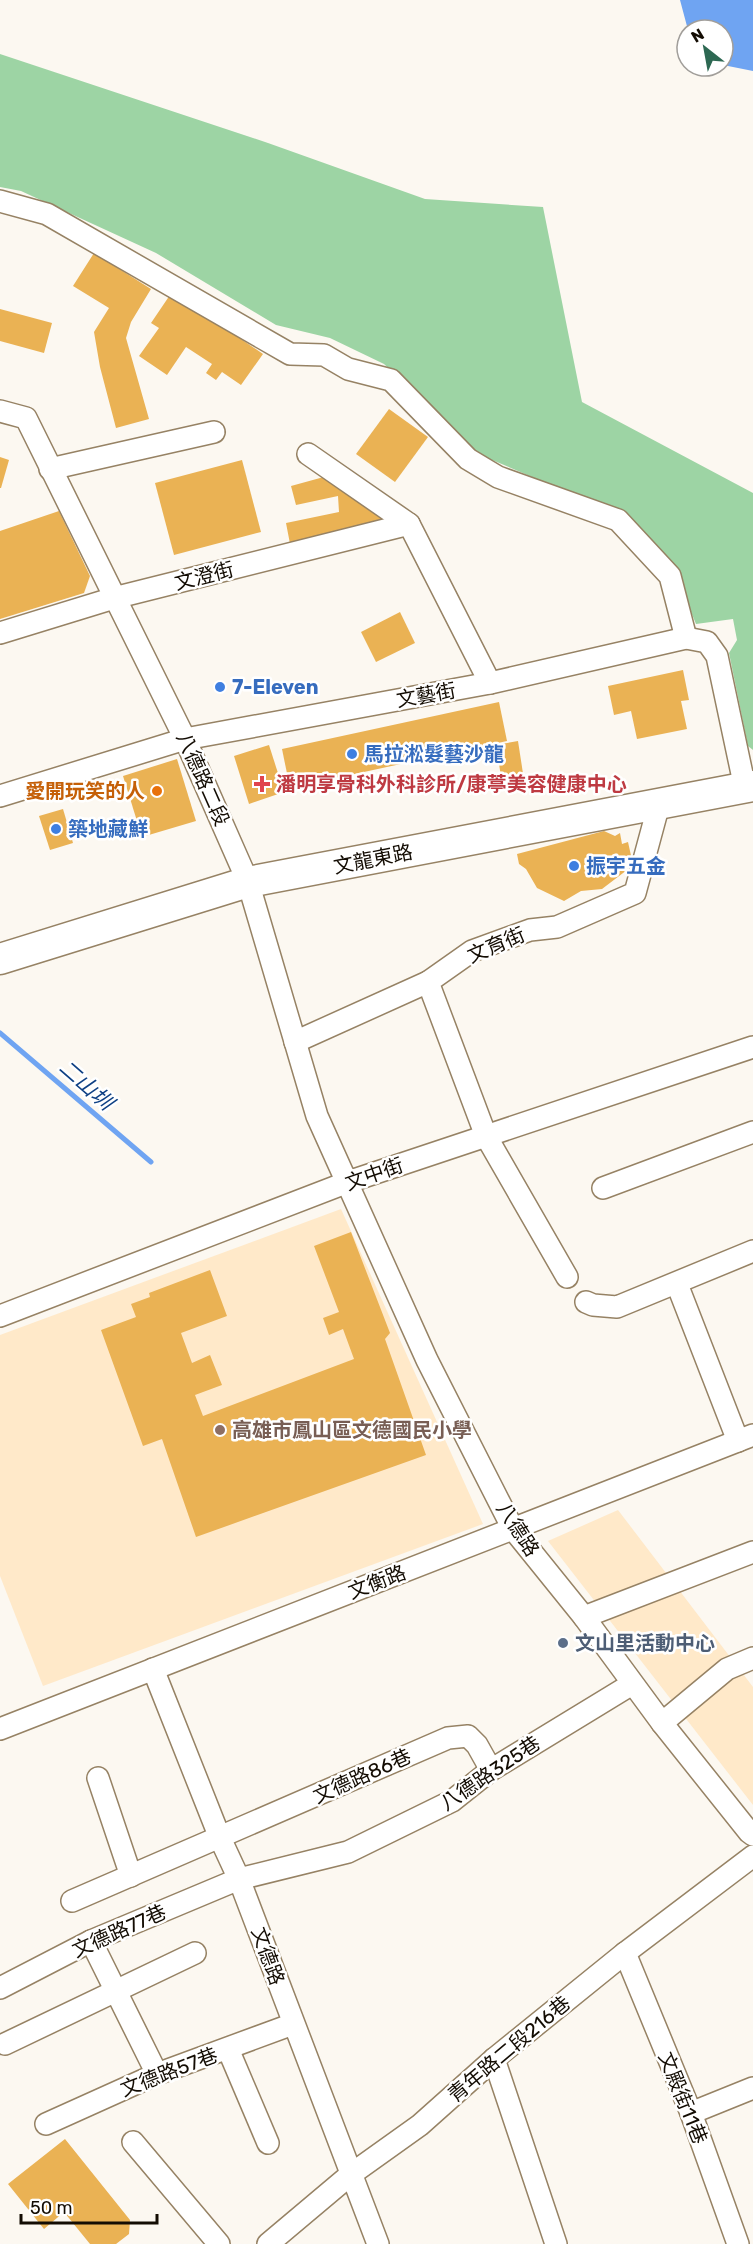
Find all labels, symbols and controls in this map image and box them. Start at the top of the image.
north arrow [675,18,735,78]
text: N [688,24,707,47]
street label: 文澄街 [172,557,236,595]
place label: 7-Eleven [232,675,319,699]
street label: 文藝街 [394,678,458,712]
marker: 7-Eleven [213,680,227,694]
street label: 八德路二段 [172,728,234,830]
place label: 馬拉淞髮藝沙龍 [364,742,504,766]
marker: 馬拉淞髮藝沙龍 [345,747,359,761]
place label: 潘明享骨科外科診所/康葶美容健康中心 [276,772,627,796]
marker: 潘明享骨科外科診所/康葶美容健康中心 [253,775,271,793]
place label: 愛開玩笑的人 [25,779,145,803]
marker: 愛開玩笑的人 [150,784,164,798]
place label: 築地藏鮮 [68,817,148,841]
marker: 築地藏鮮 [49,822,63,836]
street label: 文龍東路 [331,840,415,878]
place label: 振宇五金 [586,854,666,878]
marker: 振宇五金 [567,859,581,873]
street label: 文育街 [464,922,528,968]
water label: 二山圳 [54,1055,121,1117]
street label: 文中街 [342,1153,406,1195]
place label: 高雄市鳳山區文德國民小學 [232,1418,472,1442]
marker: 高雄市鳳山區文德國民小學 [213,1423,227,1437]
street label: 八德路 [492,1497,544,1561]
street label: 文衡路 [345,1560,409,1604]
place label: 文山里活動中心 [575,1631,715,1655]
marker: 文山里活動中心 [556,1636,570,1650]
street label: 八德路325巷 [435,1731,545,1815]
street label: 文德路86巷 [309,1744,415,1808]
street label: 文德路77巷 [68,1900,170,1962]
street label: 文德路 [246,1924,290,1988]
street label: 青年路二段216巷 [443,1991,575,2107]
street label: 文德路57巷 [117,2042,221,2102]
street label: 文殿街11巷 [654,2048,712,2148]
scale bar [21,2187,158,2225]
text: 50 m [30,2197,73,2219]

